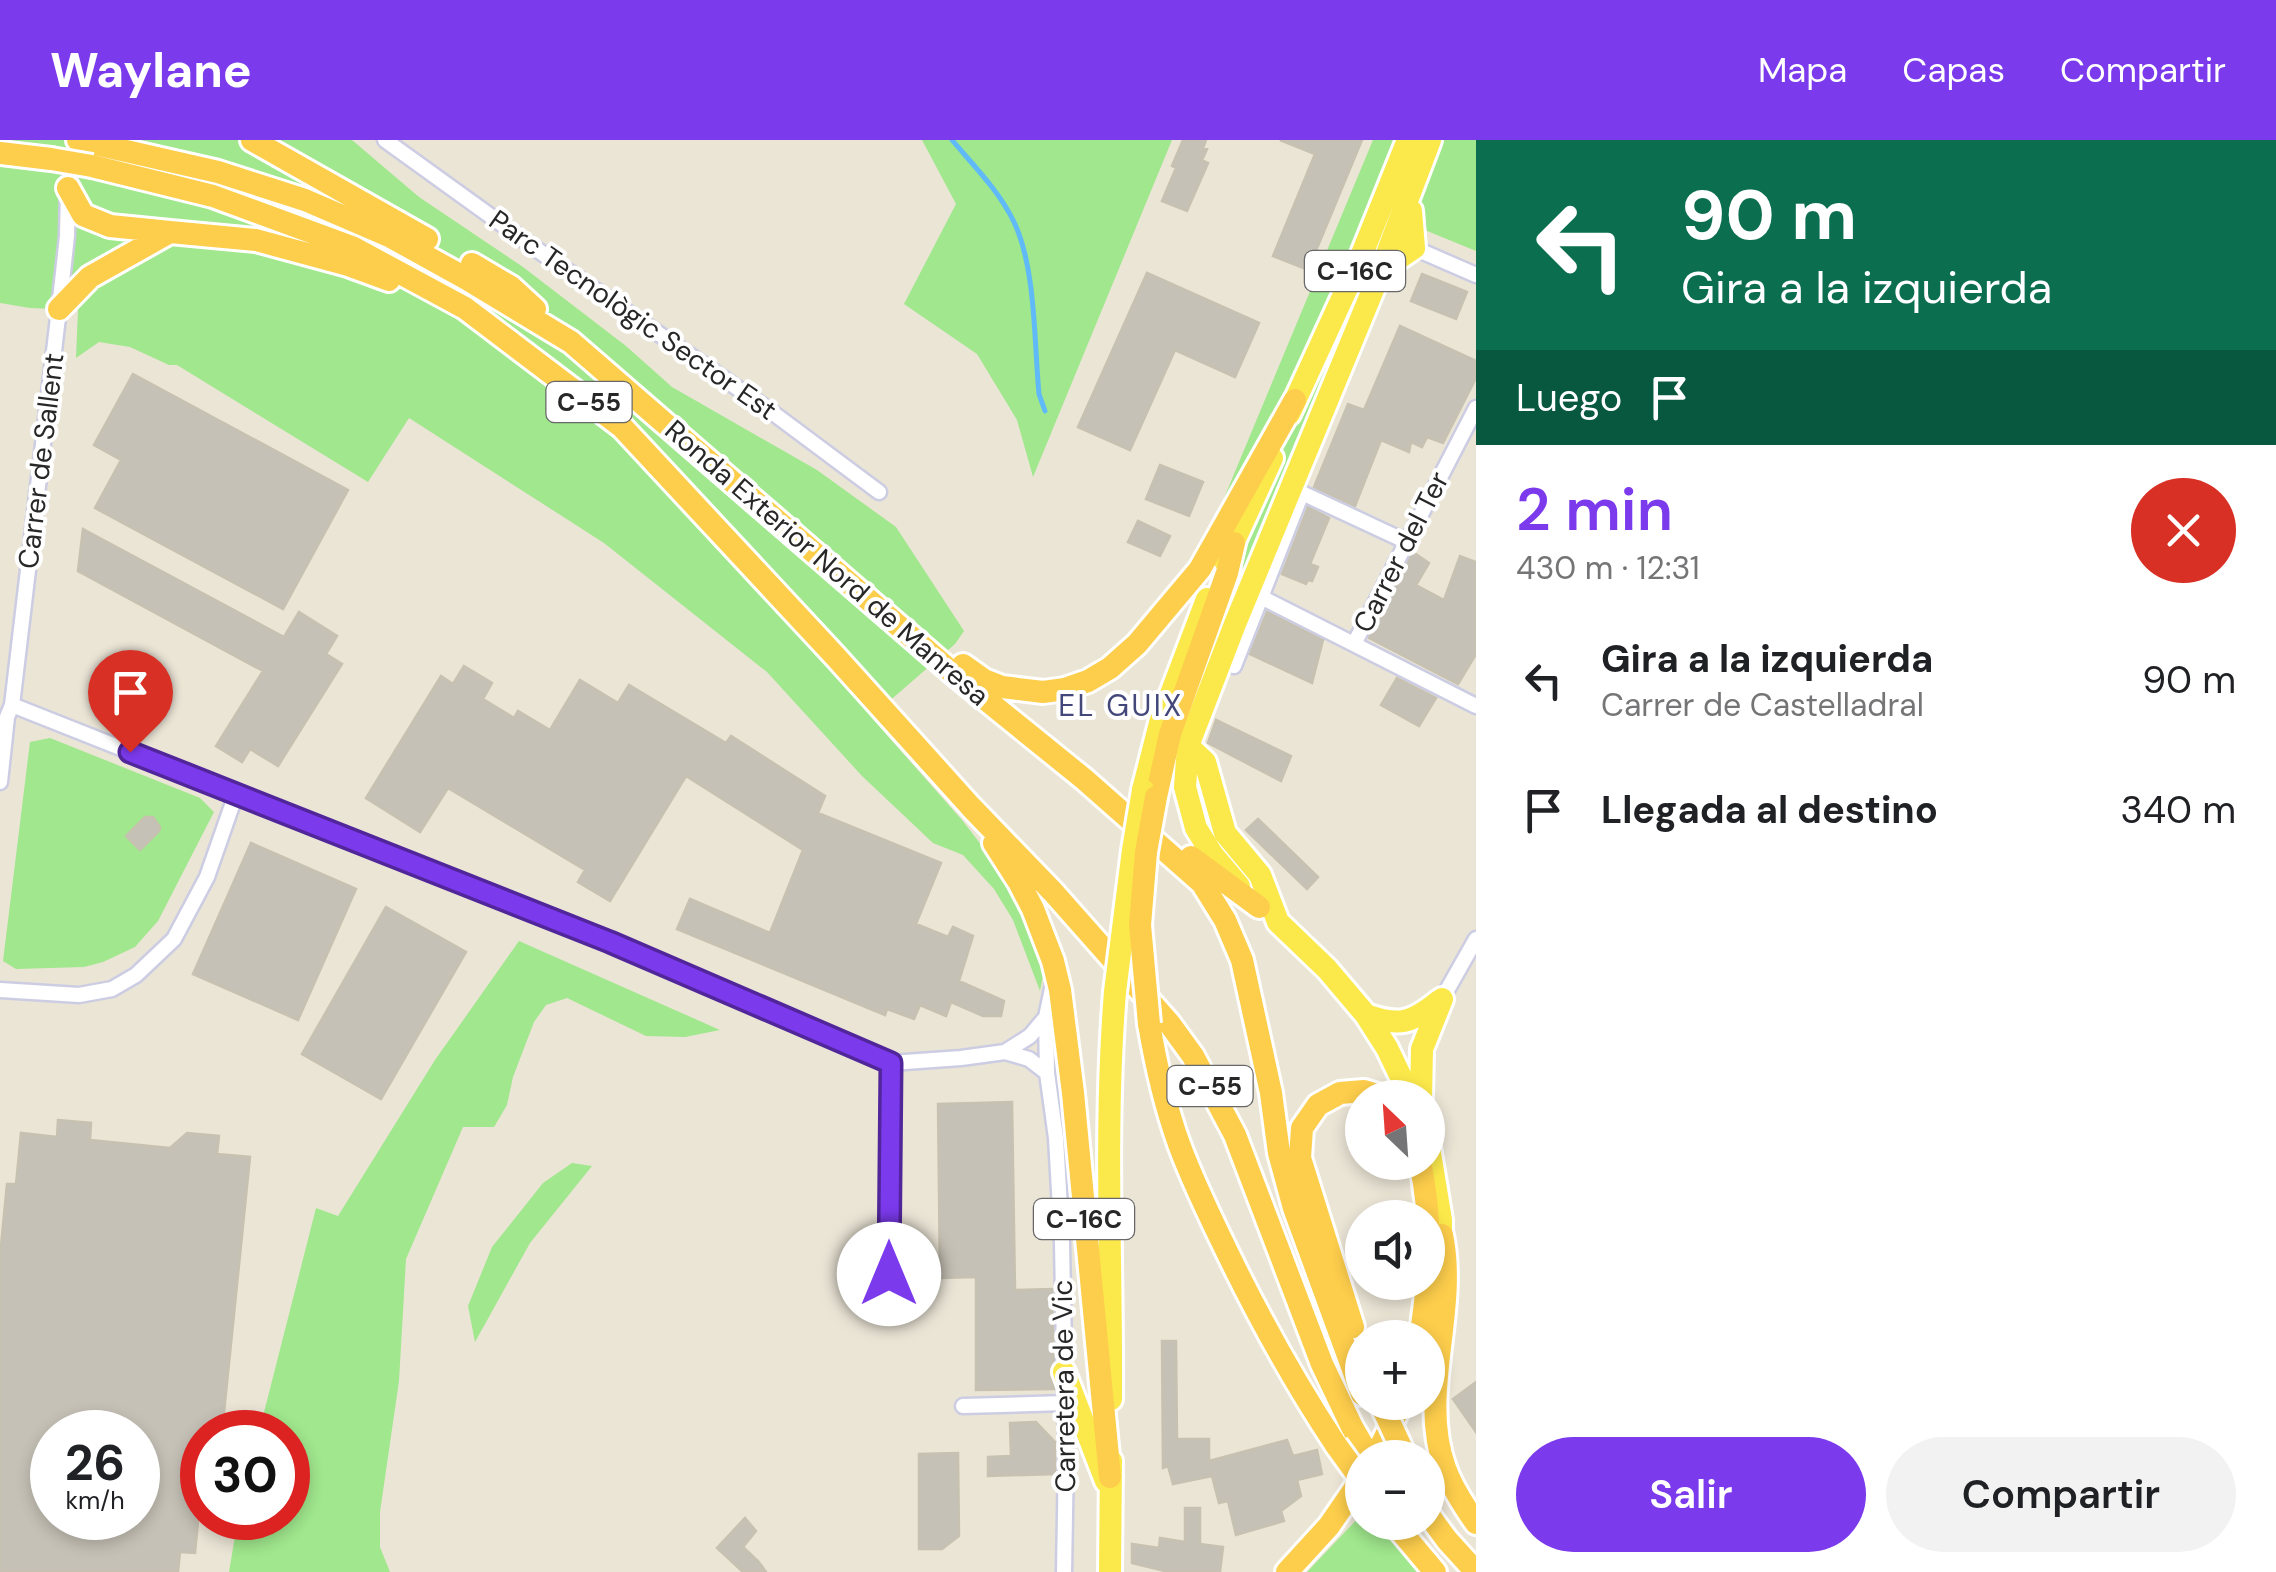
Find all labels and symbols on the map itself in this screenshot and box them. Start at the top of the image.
street label: Parc Tecnològic Sector Est [482,201,784,429]
road number: C-16C [1305,251,1405,291]
street label: Carrer de Sallent [9,351,73,571]
road number: C-55 [546,382,632,422]
street label: Ronda Exterior Nord de Manresa [657,412,997,714]
street label: Carrer del Ter [1345,465,1457,639]
pin [88,650,173,753]
district label: EL GUIX [1058,686,1184,725]
road number: C-55 [1168,1066,1252,1106]
north arrow [1345,1080,1445,1180]
road number: C-16C [1034,1199,1134,1239]
position arrow [837,1222,941,1326]
street label: Carretera de Vic [1044,1279,1084,1493]
speed limit sign: 30 [180,1410,310,1540]

